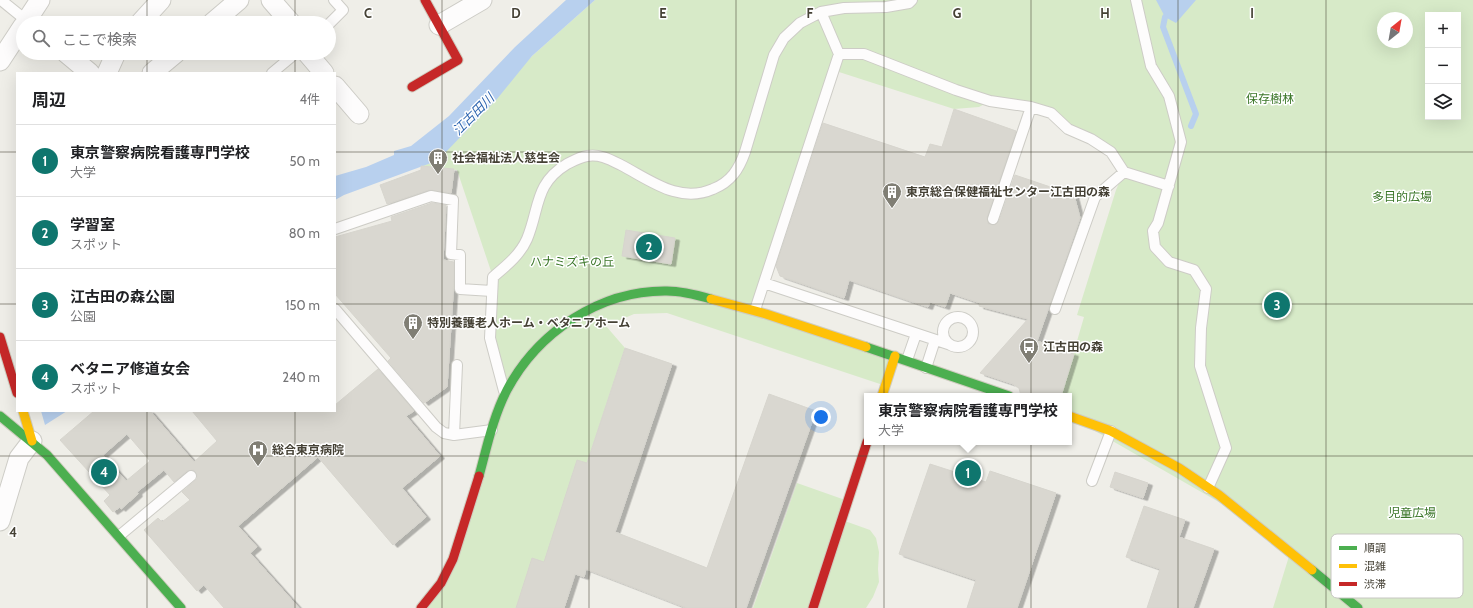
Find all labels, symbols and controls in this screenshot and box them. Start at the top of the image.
text: C [364,5,372,21]
text: D [511,5,521,21]
text: E [659,5,667,21]
text: F [807,5,814,21]
text: G [953,5,962,21]
text: H [1100,5,1110,21]
text: I [1250,5,1254,21]
north arrow [1377,12,1413,48]
map controls [1425,12,1461,120]
button: + [1425,12,1461,48]
search box [16,16,336,60]
icon: search [30,27,52,49]
text: ここで検索 [62,31,137,49]
button: − [1425,48,1461,84]
button: layers [1425,84,1461,120]
water label: 江古田川 [449,89,498,138]
text: 周辺 [32,90,66,110]
text: 4件 [299,91,320,107]
park label: 保存樹林 [1246,91,1294,106]
text: 東京警察病院看護専門学校 [70,144,250,162]
building icon: 社会福祉法人慈生会 [427,147,449,175]
place label: 社会福祉法人慈生会 [452,150,560,165]
text: 1 [43,153,47,169]
text: 50 m [290,153,320,169]
text: 大学 [70,164,96,180]
building icon: 東京総合保健福祉センター江古田の森 [881,181,903,209]
place label: 東京総合保健福祉センター江古田の森 [906,184,1110,199]
park label: 多目的広場 [1372,189,1432,204]
text: 学習室 [70,216,115,234]
text: 2 [42,225,48,241]
text: 80 m [289,225,320,241]
pin: 2 [636,232,662,262]
text: スポット [70,236,122,252]
park label: ハナミズキの丘 [530,254,614,269]
text: 江古田の森公園 [70,288,175,306]
pin: 3 [1264,290,1290,320]
text: 3 [41,297,49,313]
text: 150 m [285,297,320,313]
text: 公園 [70,308,96,324]
building icon: 特別養護老人ホーム・ベタニアホーム [402,312,424,340]
place label: 特別養護老人ホーム・ベタニアホーム [427,315,630,330]
bus stop icon: 江古田の森 [1018,336,1040,364]
place label: 江古田の森 [1043,339,1103,354]
text: ベタニア修道女会 [70,360,190,378]
text: 4 [41,369,49,385]
text: 240 m [282,369,320,385]
text: スポット [70,380,122,396]
popup [864,393,1072,445]
text: 東京警察病院看護専門学校 [878,402,1058,420]
your location [811,407,831,427]
text: 大学 [878,422,904,438]
hospital icon: 総合東京病院 [247,439,269,467]
place label: 総合東京病院 [272,442,344,457]
pin: 4 [91,457,117,487]
pin: 1 [955,458,981,488]
park label: 児童広場 [1388,505,1436,520]
text: 4 [9,524,17,540]
legend [1331,534,1463,598]
text: 順調 [1364,541,1386,555]
text: 混雑 [1364,559,1386,573]
text: 渋滞 [1364,577,1386,591]

